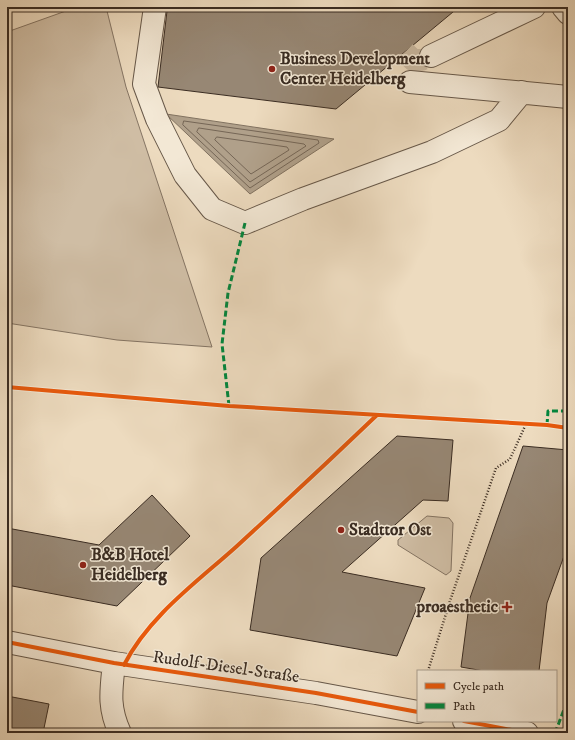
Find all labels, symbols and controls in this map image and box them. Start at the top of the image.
place label: Business Development Center Heidelberg [280,48,430,90]
marker: Business Development Center Heidelberg [267,64,277,74]
place label: Stadttor Ost [349,519,432,541]
marker: Stadttor Ost [336,525,346,535]
place label: B&B Hotel Heidelberg [91,544,170,586]
marker: B&B Hotel Heidelberg [78,560,88,570]
place label: proaesthetic [416,596,499,618]
marker: proaesthetic [501,601,513,613]
street label: Rudolf-Diesel-Straße [151,646,301,688]
legend [417,670,557,722]
text: Cycle path [453,679,505,694]
text: Path [453,699,476,714]

